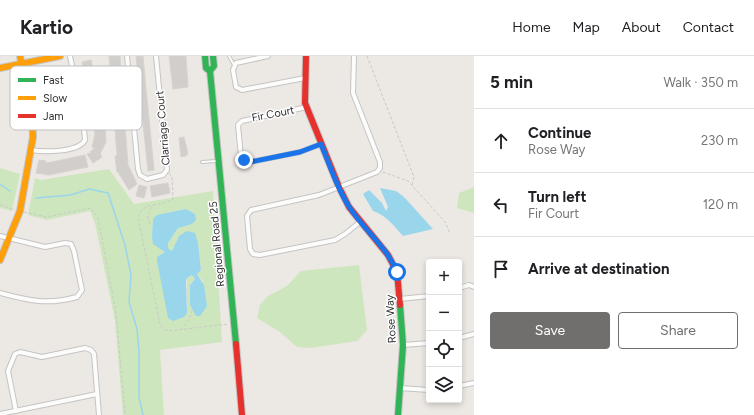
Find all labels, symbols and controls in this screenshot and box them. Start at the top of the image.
text: Kartio [20,16,73,39]
text: Home [512,19,551,36]
text: Map [573,19,600,36]
text: About [622,19,661,36]
text: Contact [683,19,734,36]
legend [10,66,142,130]
text: 5 min [490,72,533,92]
text: Fast [43,74,64,87]
text: Walk · 350 m [663,75,738,90]
street label: Clarriage Court [153,90,173,166]
text: Slow [43,92,67,105]
street label: Fir Court [251,103,295,125]
text: Jam [43,110,64,123]
text: Continue [528,124,591,142]
icon: ahead [490,130,512,152]
text: 230 m [701,133,738,148]
text: Rose Way [528,142,585,157]
route end [235,151,253,169]
text: Turn left [528,188,586,206]
icon: left [490,194,512,216]
text: 120 m [703,197,738,212]
street label: Regional Road 25 [207,201,227,287]
text: Fir Court [528,206,579,221]
icon: arrive [490,258,512,280]
map controls [426,259,462,403]
button: + [426,259,462,295]
text: Arrive at destination [528,260,669,278]
route start [388,263,406,281]
street label: Rose Way [383,294,399,344]
button: − [426,295,462,331]
button: Save [490,312,610,349]
button: Share [618,312,738,349]
button: locate [426,331,462,367]
button: layers [426,367,462,403]

